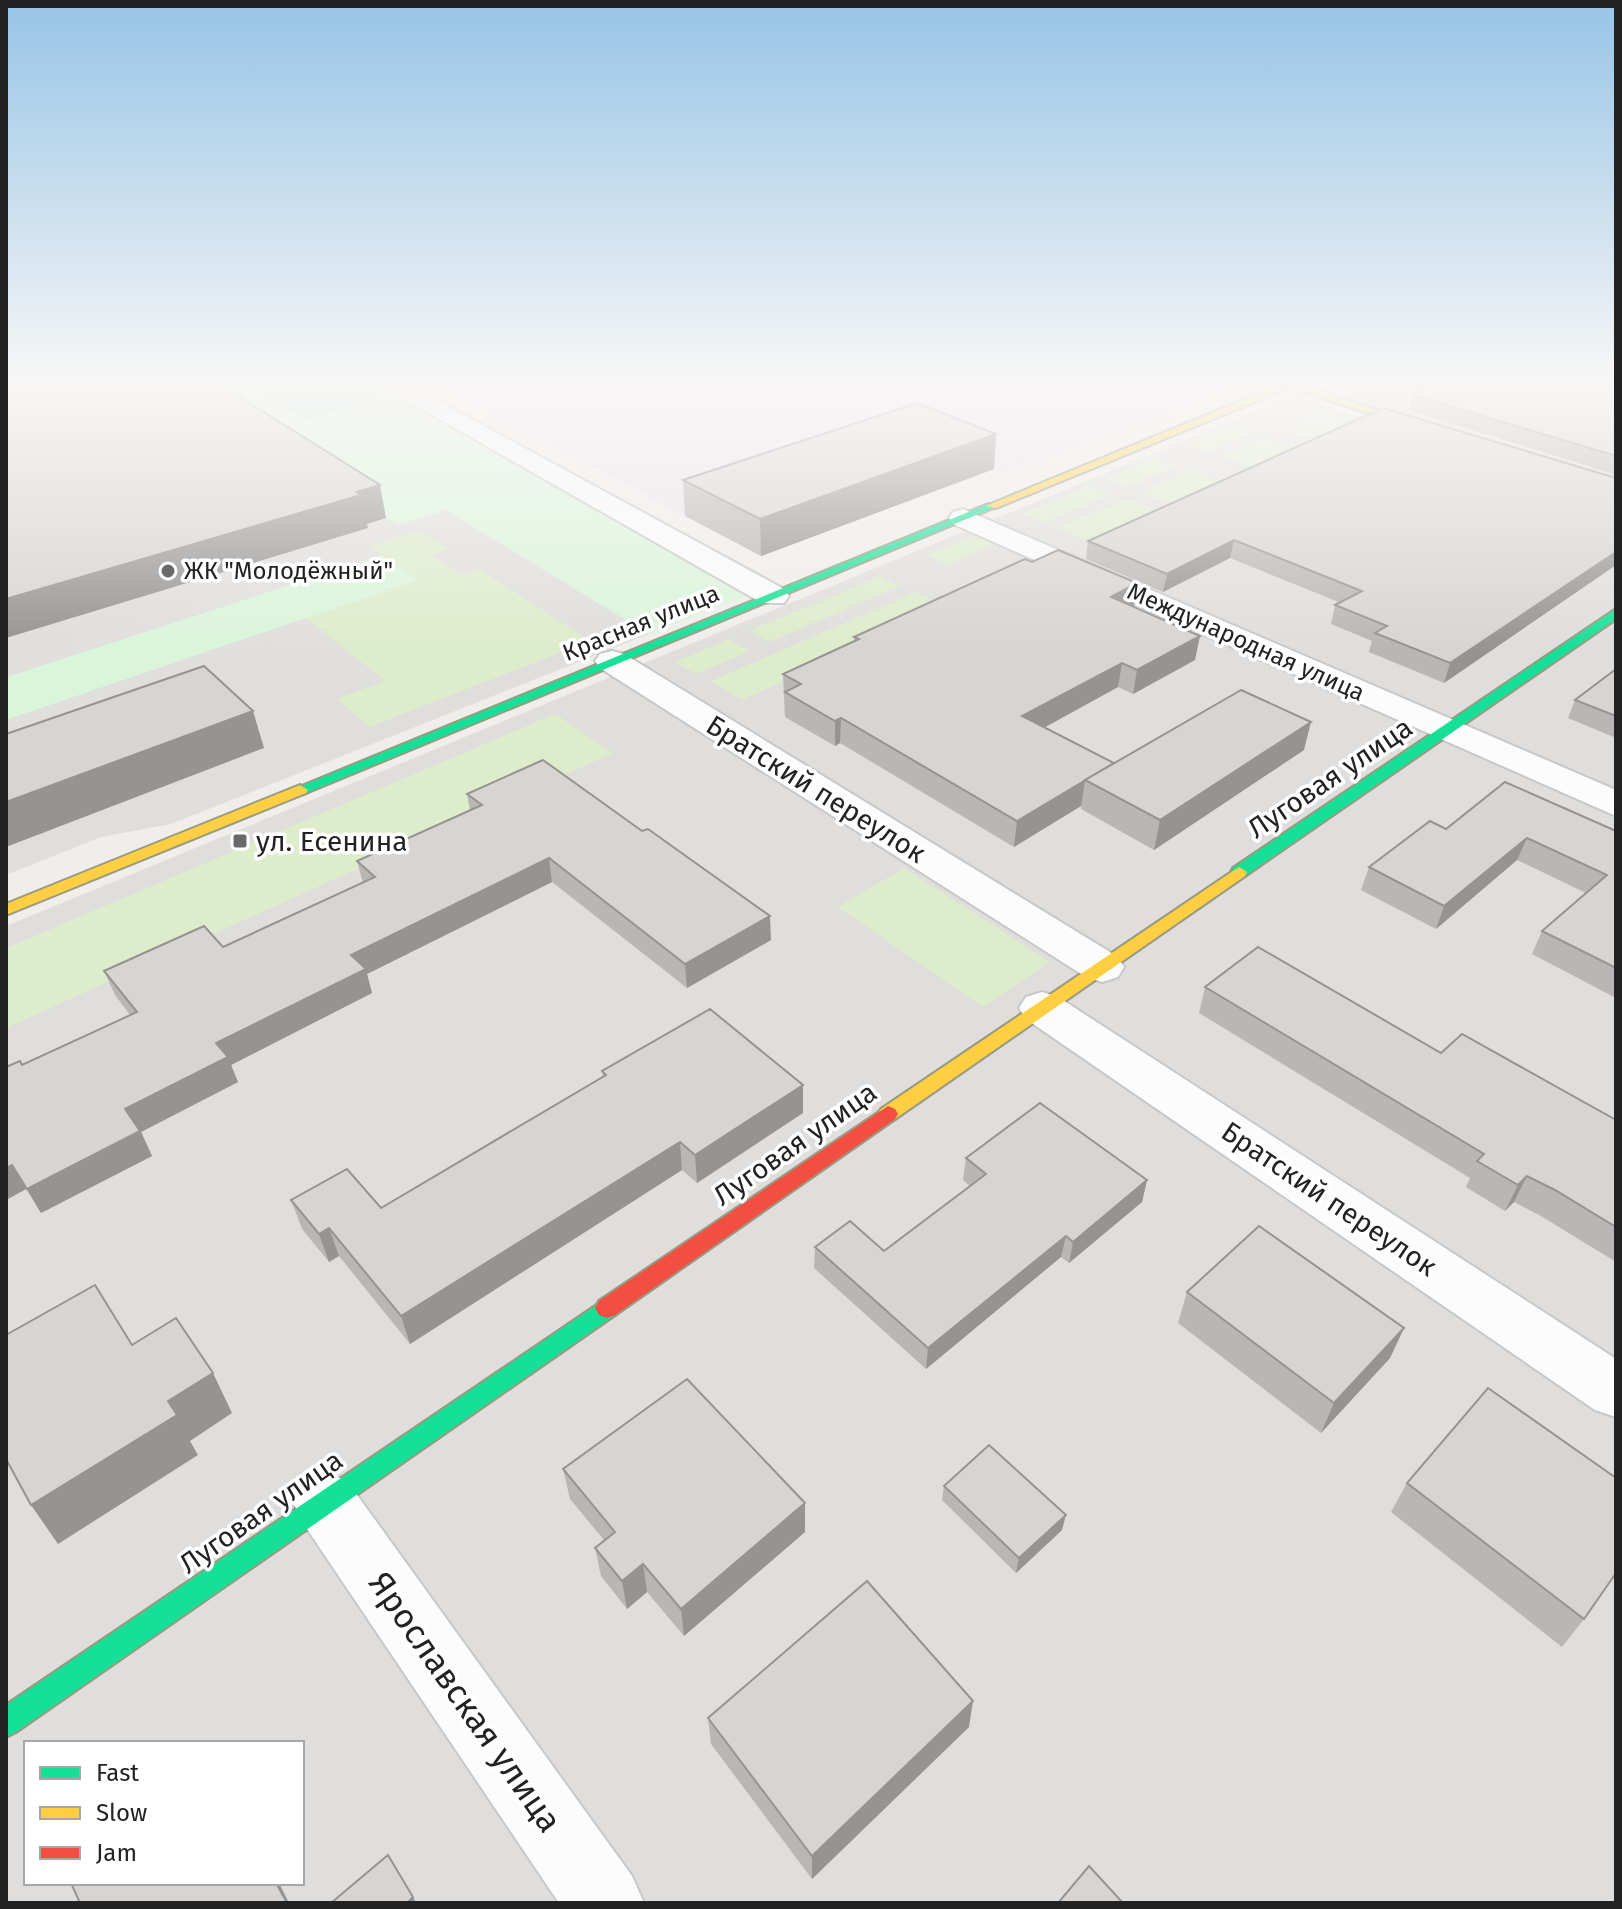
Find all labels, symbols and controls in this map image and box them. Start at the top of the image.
place label: ЖК "Молодёжный" [184,557,393,585]
marker: ЖК "Молодёжный" [159,562,177,580]
street label: Международная улица [1123,577,1369,707]
street label: Красная улица [559,579,723,667]
street label: Братский переулок [700,708,932,870]
street label: Луговая улица [1241,711,1419,845]
place label: ул. Есенина [256,825,407,858]
marker: ул. Есенина [231,832,249,850]
street label: Луговая улица [707,1076,883,1212]
street label: Братский переулок [1215,1115,1443,1283]
street label: Луговая улица [173,1444,349,1580]
street label: Ярославская улица [360,1564,570,1840]
legend [24,1741,304,1885]
text: Fast [96,1759,139,1787]
text: Slow [96,1799,147,1827]
text: Jam [96,1839,137,1867]

